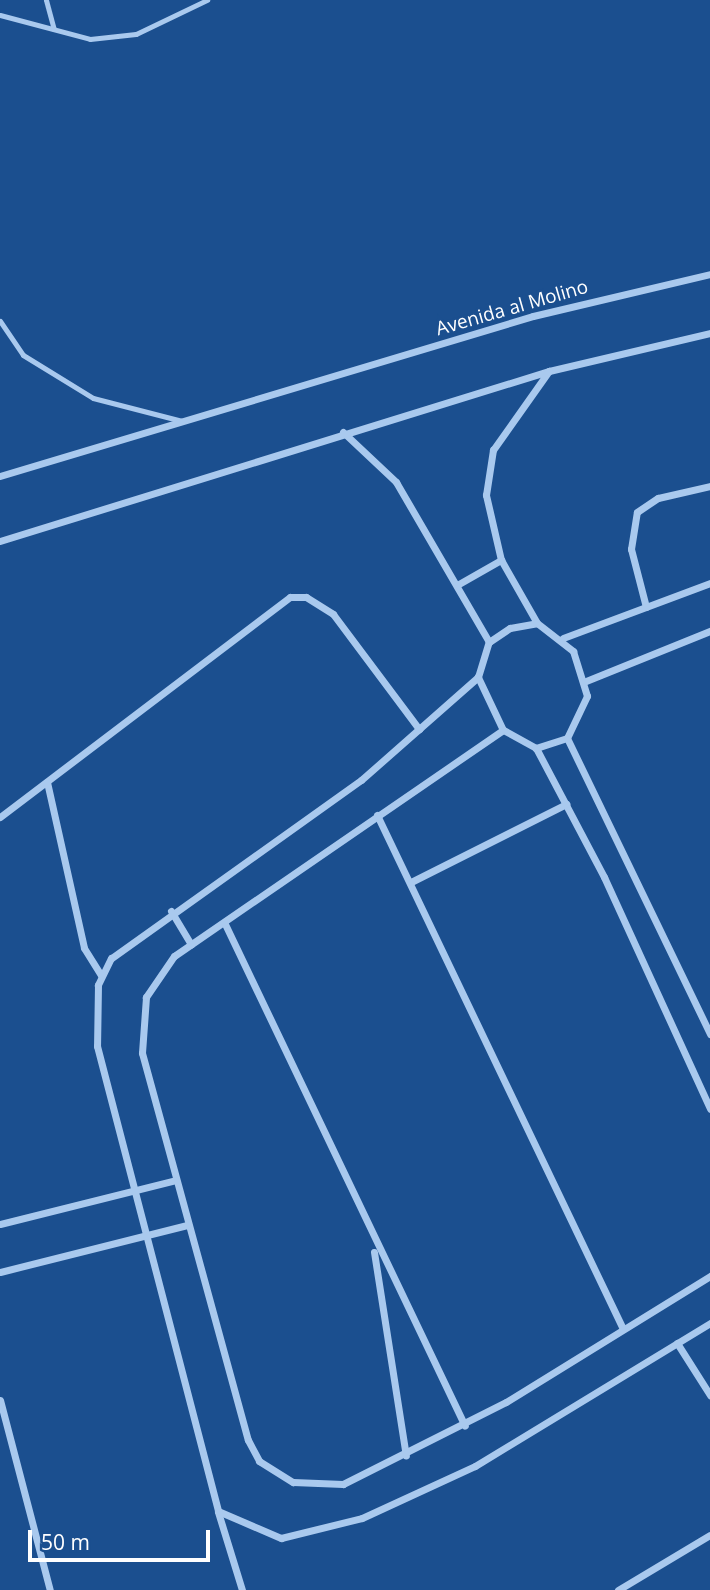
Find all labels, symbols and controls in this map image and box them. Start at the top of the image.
street label: Avenida al Molino [433,275,591,341]
scale bar [32,1516,214,1560]
text: 50 m [41,1528,90,1556]

